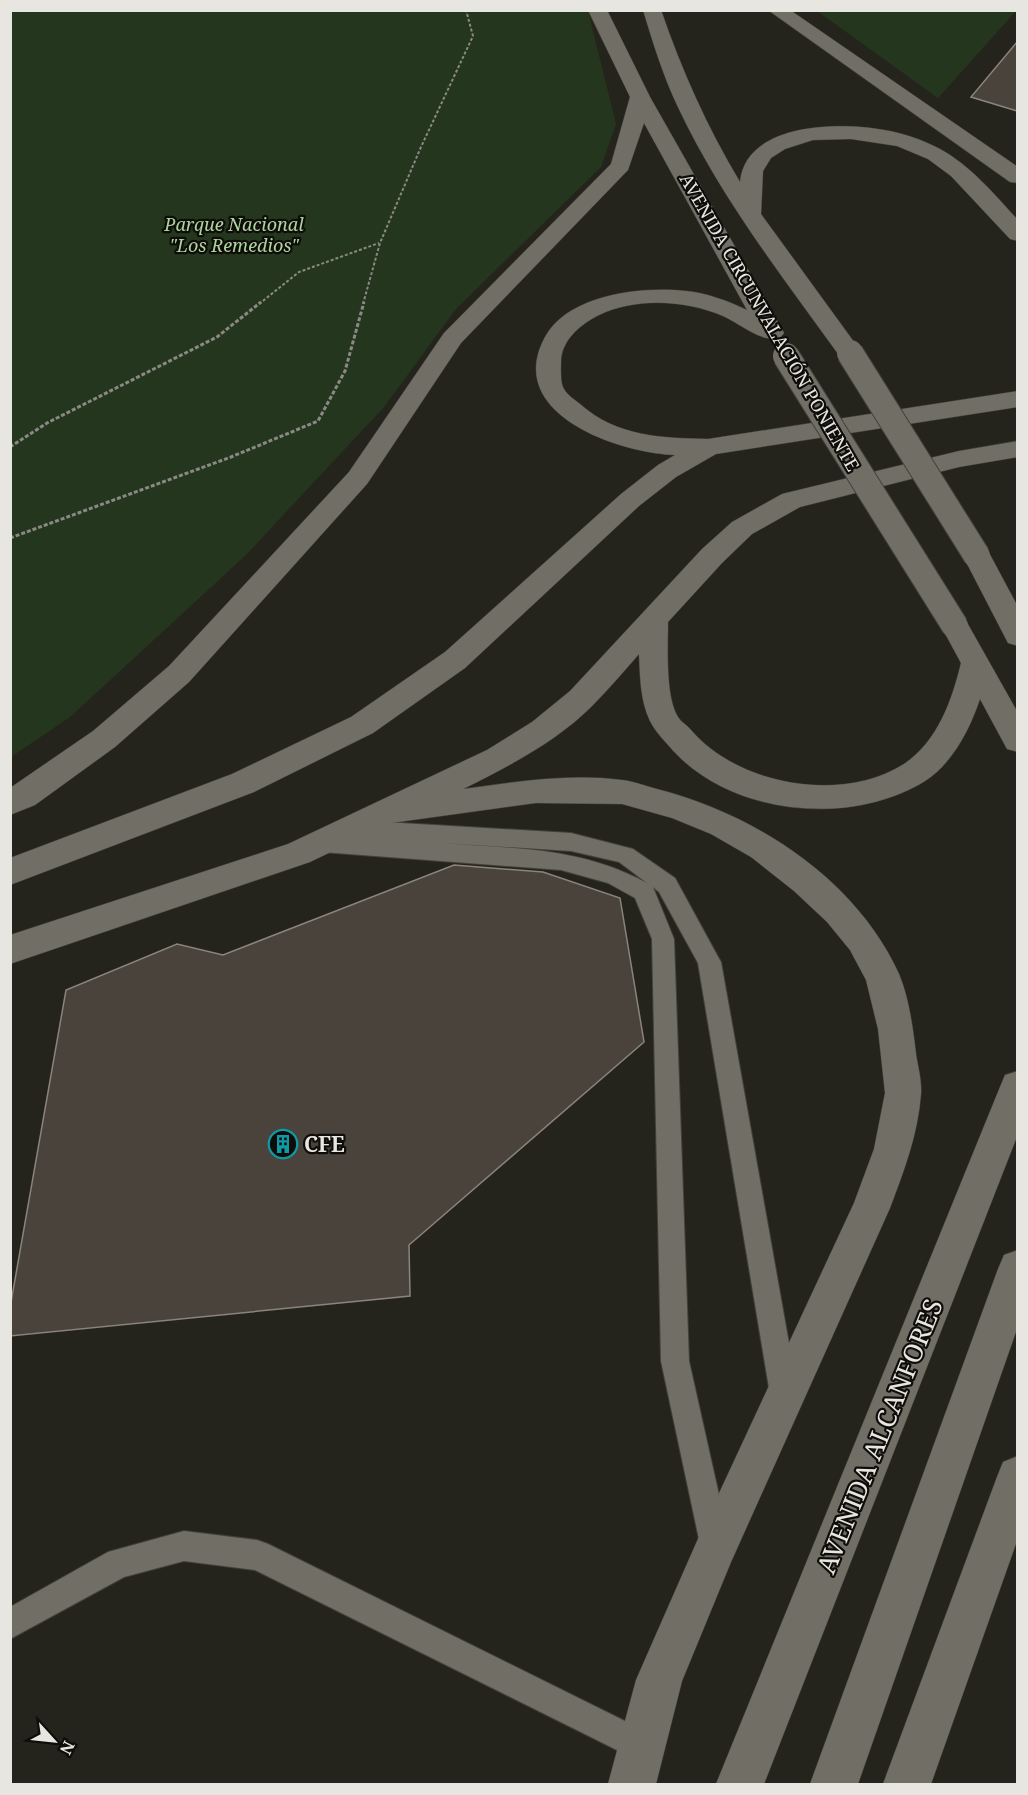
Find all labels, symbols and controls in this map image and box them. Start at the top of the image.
street label: AVENIDA CIRCUNVALACIÓN PONIENTE [675,169,865,475]
park label: Parque Nacional "Los Remedios" [163,212,304,257]
building icon: CFE [267,1128,299,1160]
place label: CFE [304,1130,345,1158]
street label: AVENIDA ALCANFORES [807,1293,951,1579]
north arrow [24,1711,84,1771]
text: N [55,1737,80,1759]

